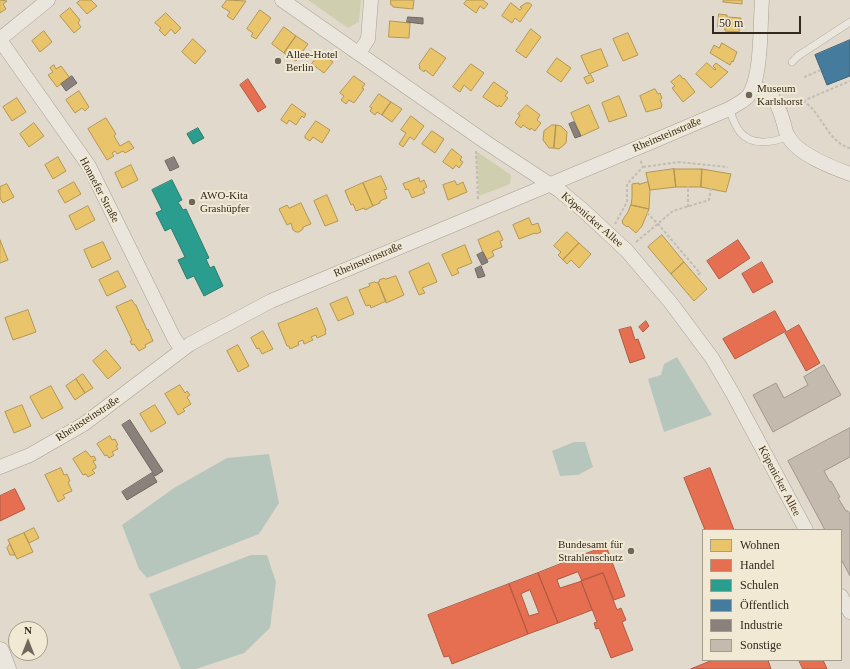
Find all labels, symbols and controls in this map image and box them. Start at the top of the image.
scale bar [714,8,803,34]
text: 50 m [719,16,743,30]
place label: Allee-Hotel Berlin [286,48,338,74]
marker: Allee-Hotel Berlin [273,56,283,66]
place label: Museum Karlshorst [757,82,803,108]
marker: Museum Karlshorst [744,90,754,100]
street label: Rheinsteinstraße [631,115,703,155]
street label: Honnefer Straße [76,155,122,225]
place label: AWO-Kita Grashüpfer [200,189,249,215]
street label: Köpenicker Allee [558,189,626,251]
marker: AWO-Kita Grashüpfer [187,197,197,207]
street label: Rheinsteinstraße [332,240,404,280]
street label: Rheinsteinstraße [54,393,122,445]
street label: Köpenicker Allee [755,444,803,518]
legend [702,529,842,661]
place label: Bundesamt für Strahlenschutz [558,538,623,564]
text: Wohnen [740,538,780,552]
marker: Bundesamt für Strahlenschutz [626,546,636,556]
text: Handel [740,558,775,572]
text: Schulen [740,578,779,592]
text: Öffentlich [740,598,789,612]
text: Industrie [740,618,783,632]
north arrow [8,621,48,661]
text: N [24,624,32,636]
text: Sonstige [740,638,781,652]

